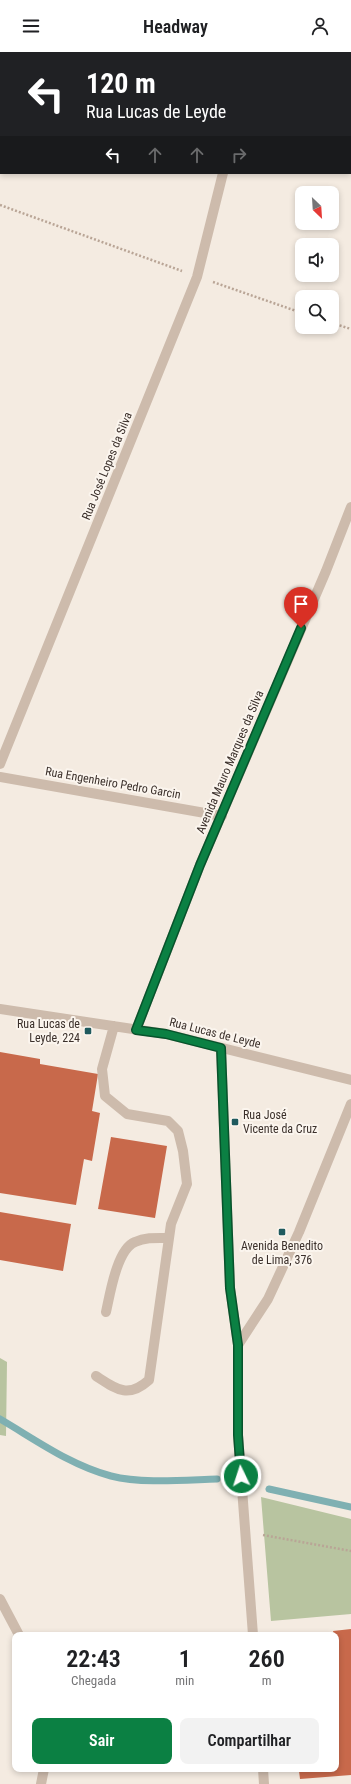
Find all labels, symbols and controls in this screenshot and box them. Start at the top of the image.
icon: menu [20,15,42,37]
icon: person [309,15,331,37]
text: Headway [143,16,208,37]
text: 120 m [86,67,156,100]
icon: left [20,68,72,120]
text: Rua Lucas de Leyde [86,101,226,122]
icon: left [102,144,124,166]
icon: ahead [144,144,166,166]
icon: ahead [186,144,208,166]
icon: right [228,144,250,166]
north arrow [295,186,339,230]
map controls [295,186,339,334]
button: sound [295,238,339,282]
button: search [295,290,339,334]
street label: Rua José Lopes da Silva [79,410,135,522]
pin [284,587,318,628]
icon: arrive [290,593,312,615]
street label: Avenida Mauro Marques da Silva [193,688,267,836]
street label: Rua Engenheiro Pedro Garcin [44,764,182,802]
street label: Rua Lucas de Leyde [168,1015,262,1051]
place label: Rua Lucas de Leyde, 224 [17,1017,80,1045]
marker: Rua Lucas de Leyde, 224 [83,1026,93,1036]
place label: Rua José Vicente da Cruz [243,1108,317,1136]
marker: Rua José Vicente da Cruz [230,1117,240,1127]
marker: Avenida Benedito de Lima, 376 [277,1227,287,1237]
place label: Avenida Benedito de Lima, 376 [241,1239,323,1267]
position arrow [220,1455,262,1497]
text: 22:43 [66,1645,121,1673]
text: 1 [179,1645,191,1673]
text: 260 [249,1645,285,1673]
text: Chegada [71,1673,116,1688]
text: min [175,1673,194,1688]
text: m [262,1673,272,1688]
button: Sair [32,1718,172,1764]
button: Compartilhar [180,1718,319,1764]

